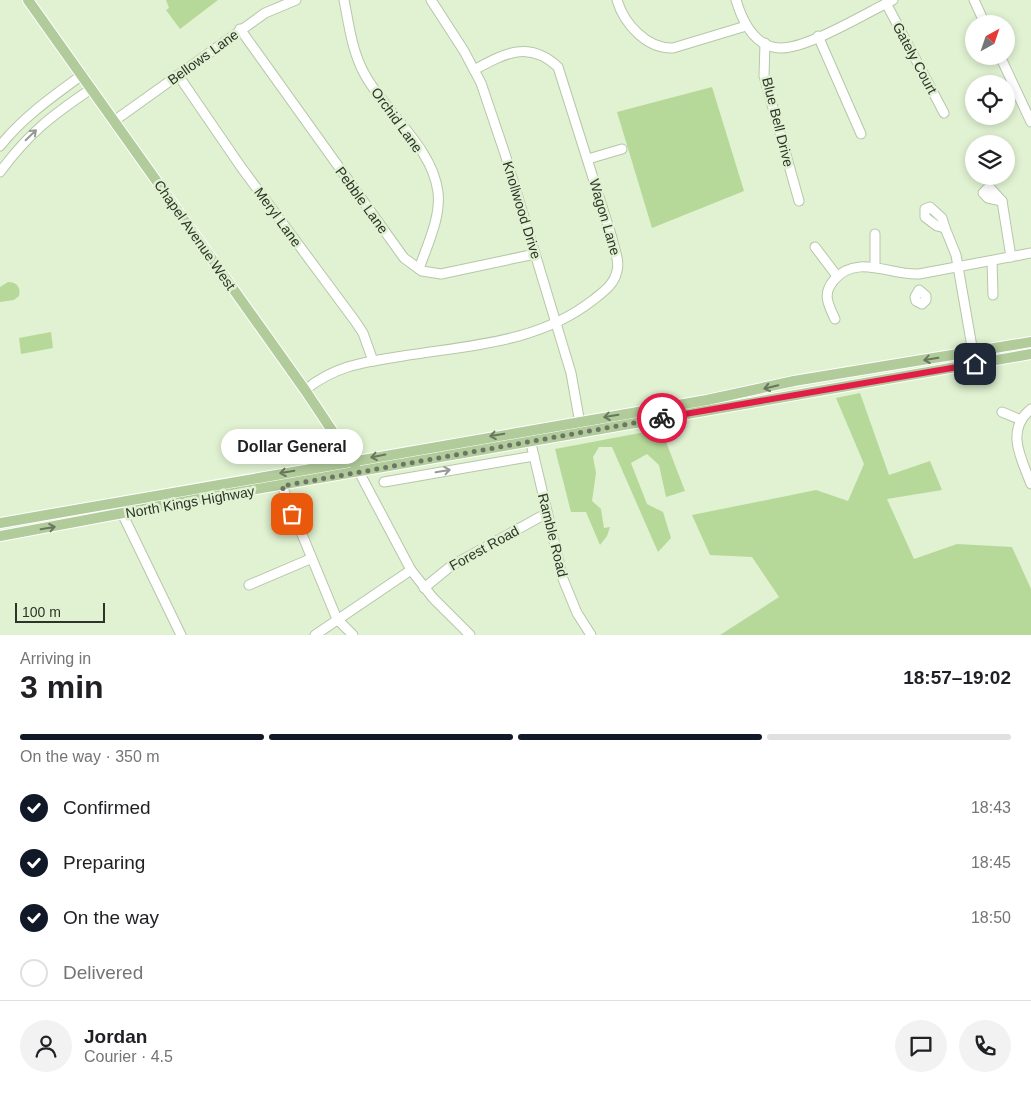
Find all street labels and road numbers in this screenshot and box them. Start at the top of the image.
street label: Gately Court [889,20,941,97]
street label: Bellows Lane [165,26,242,88]
street label: Blue Bell Drive [759,76,797,169]
street label: Orchid Lane [368,84,426,156]
street label: Knollwood Drive [500,159,544,261]
street label: Pebble Lane [332,163,392,237]
street label: Chapel Avenue West [151,177,239,293]
street label: Wagon Lane [586,177,624,257]
street label: Meryl Lane [251,184,305,250]
street label: North Kings Highway [124,483,256,521]
street label: Ramble Road [535,492,571,578]
street label: Forest Road [446,522,522,574]

